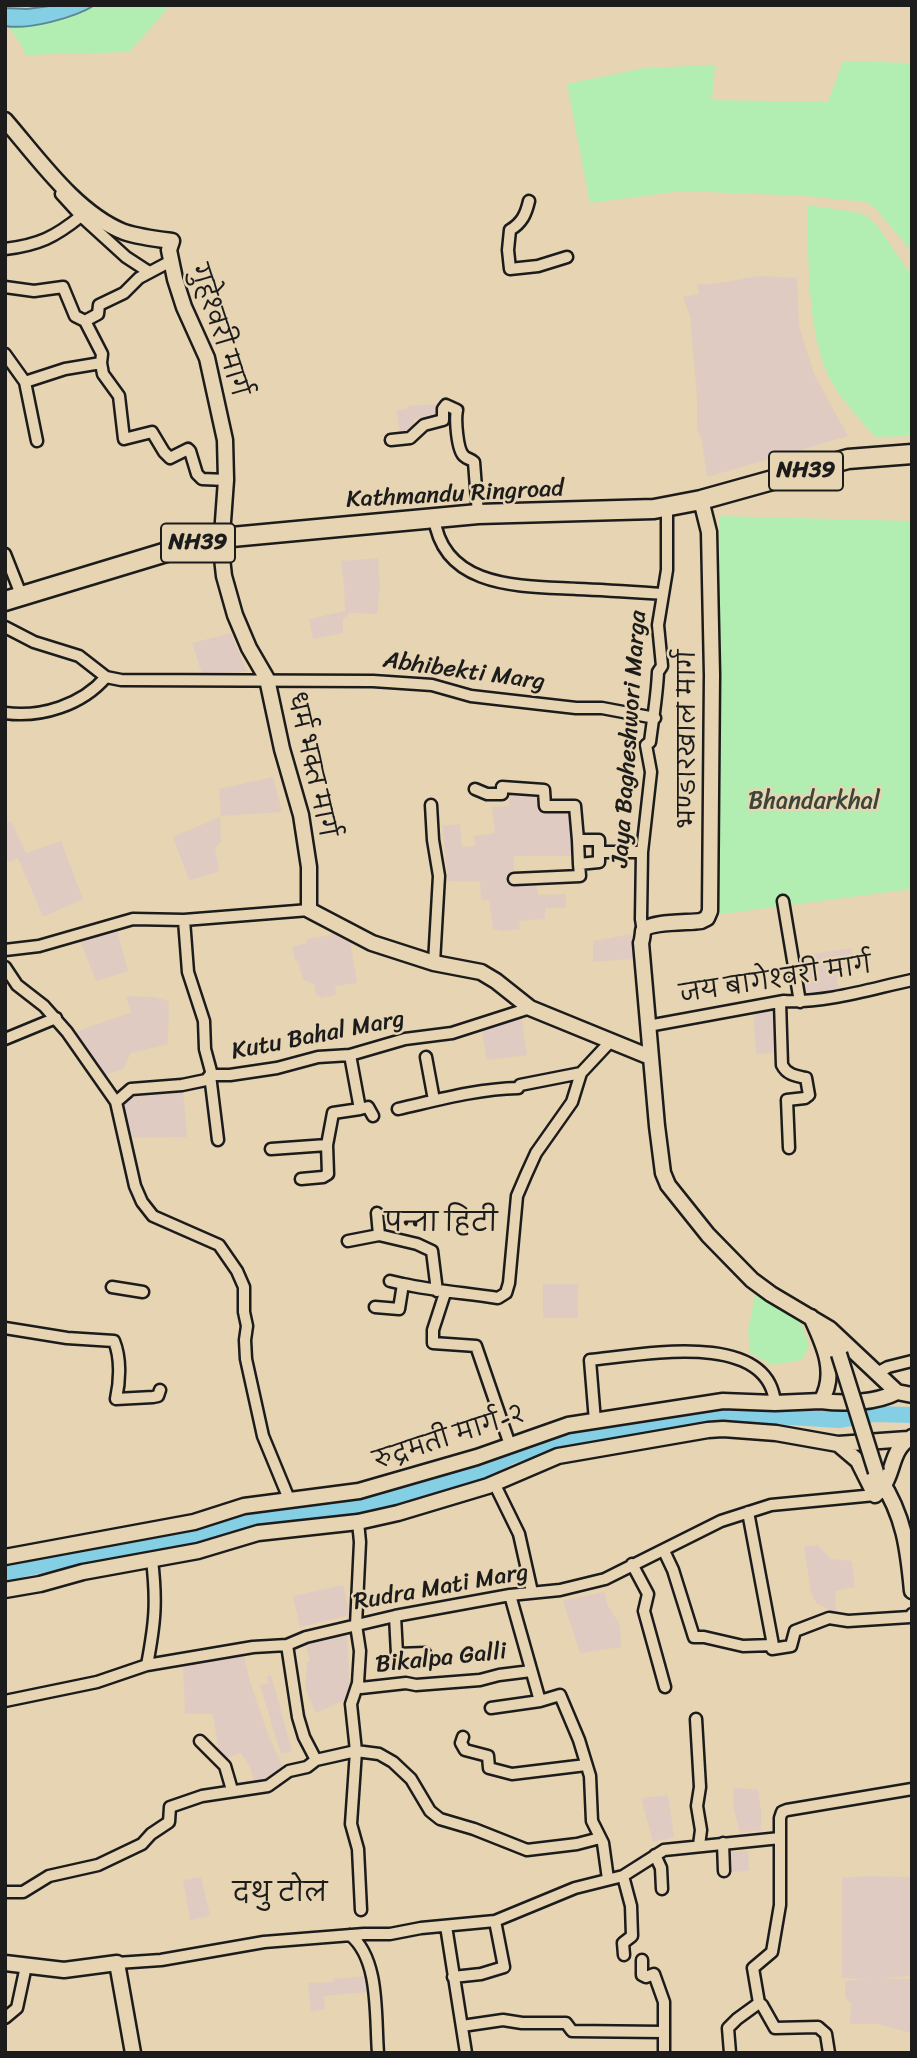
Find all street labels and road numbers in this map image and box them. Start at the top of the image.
street label: गुहेश्वरी मार्ग [183,261,253,401]
road number: NH39 [769,452,843,491]
street label: Kathmandu Ringroad [345,475,565,515]
road number: NH39 [161,524,235,562]
street label: Jaya Bagheshwori Marga [607,610,653,868]
street label: Abhibekti Marg [381,646,547,698]
street label: भण्डारखाल मार्ग [675,650,703,828]
street label: धर्म भक्त मार्ग [279,690,341,840]
street label: जय बागेश्वरी मार्ग [678,952,874,1010]
street label: Kutu Bahal Marg [229,1005,407,1067]
street label: रुद्रमती मार्ग-२ [370,1401,528,1477]
street label: Rudra Mati Marg [351,1558,531,1618]
street label: Bikalpa Galli [374,1638,508,1680]

